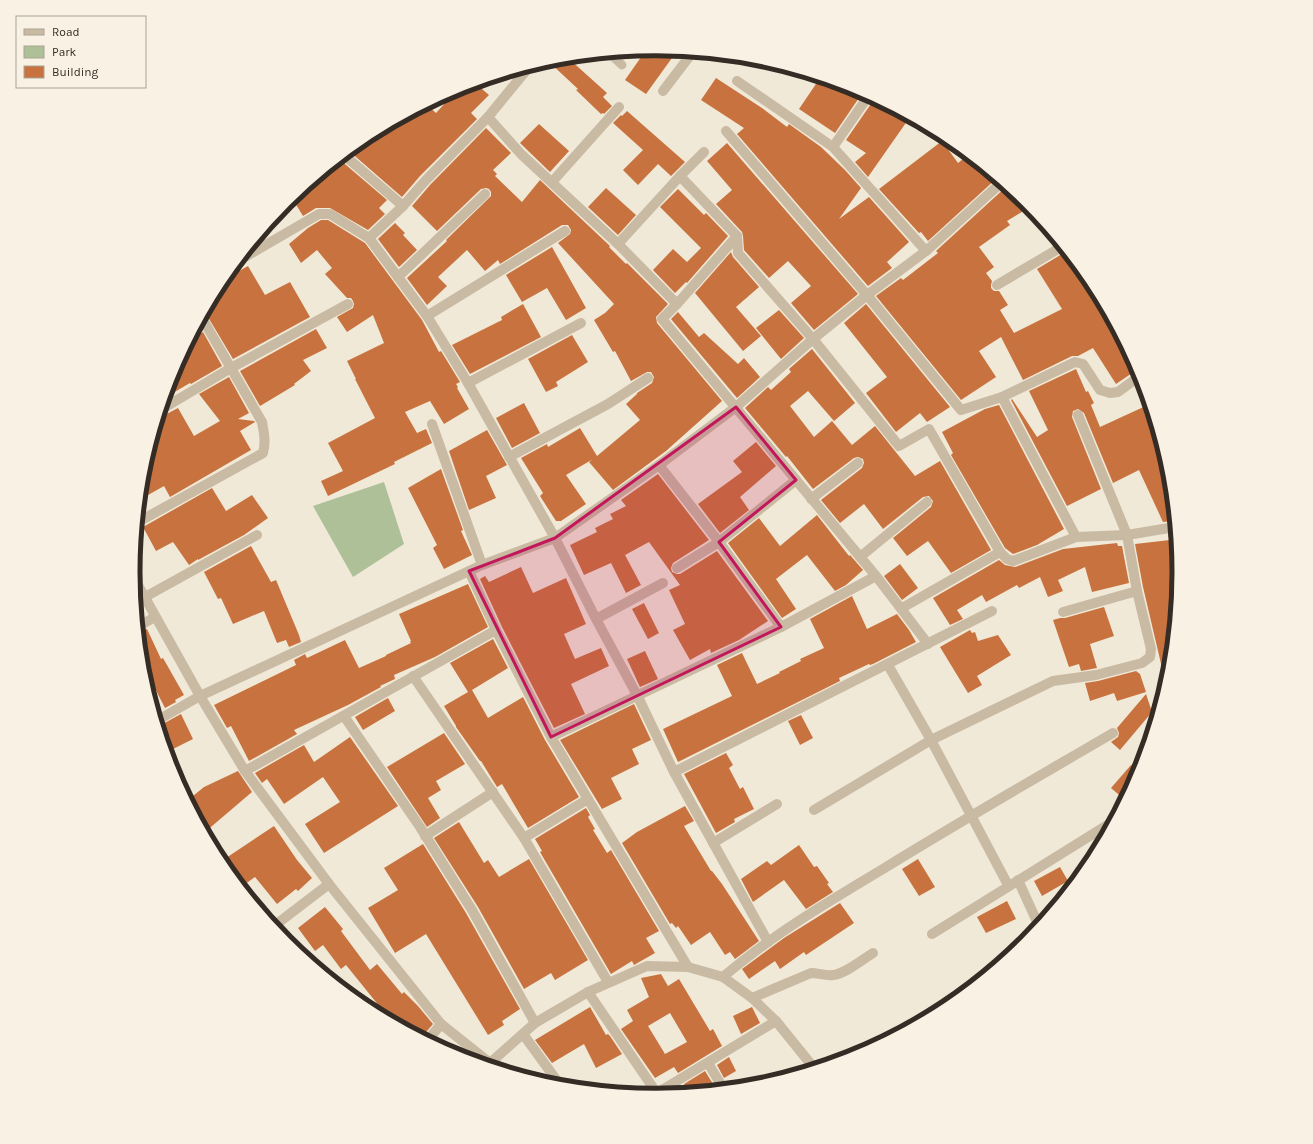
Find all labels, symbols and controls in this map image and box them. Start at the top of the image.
legend [16,16,146,88]
text: Road [52,25,80,39]
text: Park [52,45,77,59]
text: Building [52,65,99,79]

